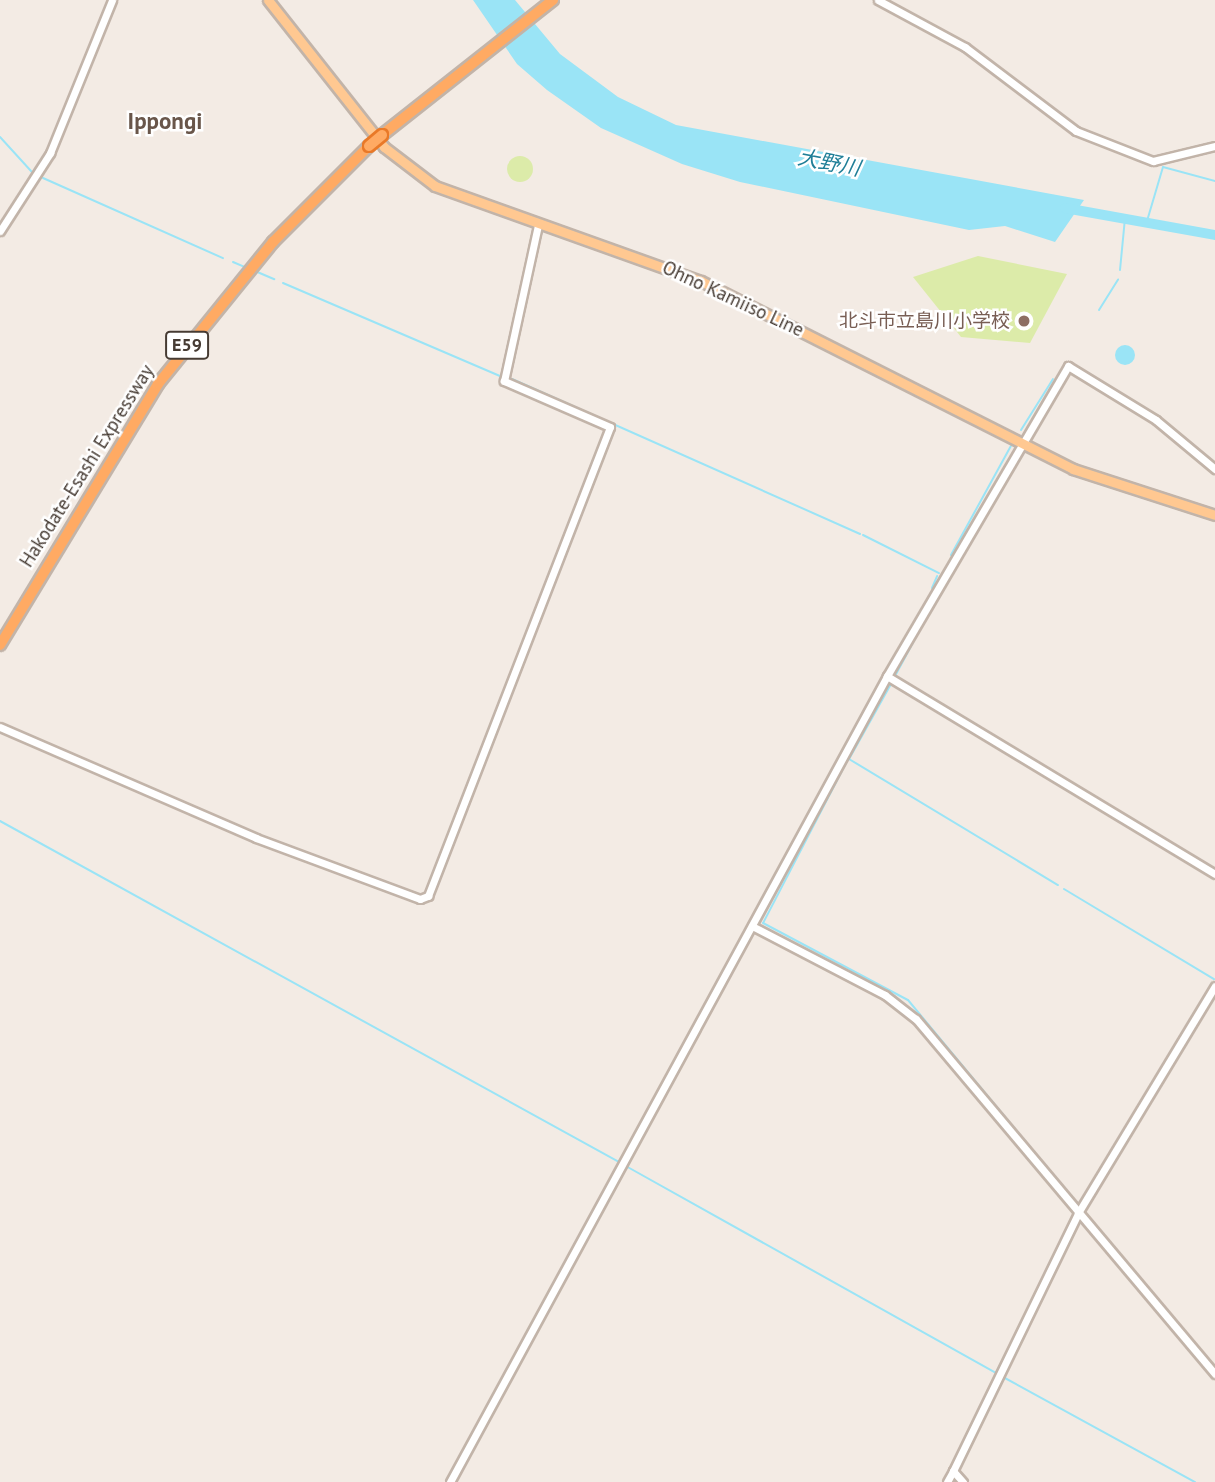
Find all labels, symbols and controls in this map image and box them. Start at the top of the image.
district label: Ippongi [128,107,202,135]
water label: 大野川 [796,145,862,181]
street label: Ohno Kamiiso Line [659,256,807,342]
place label: 北斗市立島川小学校 [839,310,1010,332]
marker: 北斗市立島川小学校 [1016,313,1032,329]
road number: E59 [164,330,210,360]
street label: Hakodate-Esashi Expressway [15,361,159,571]

